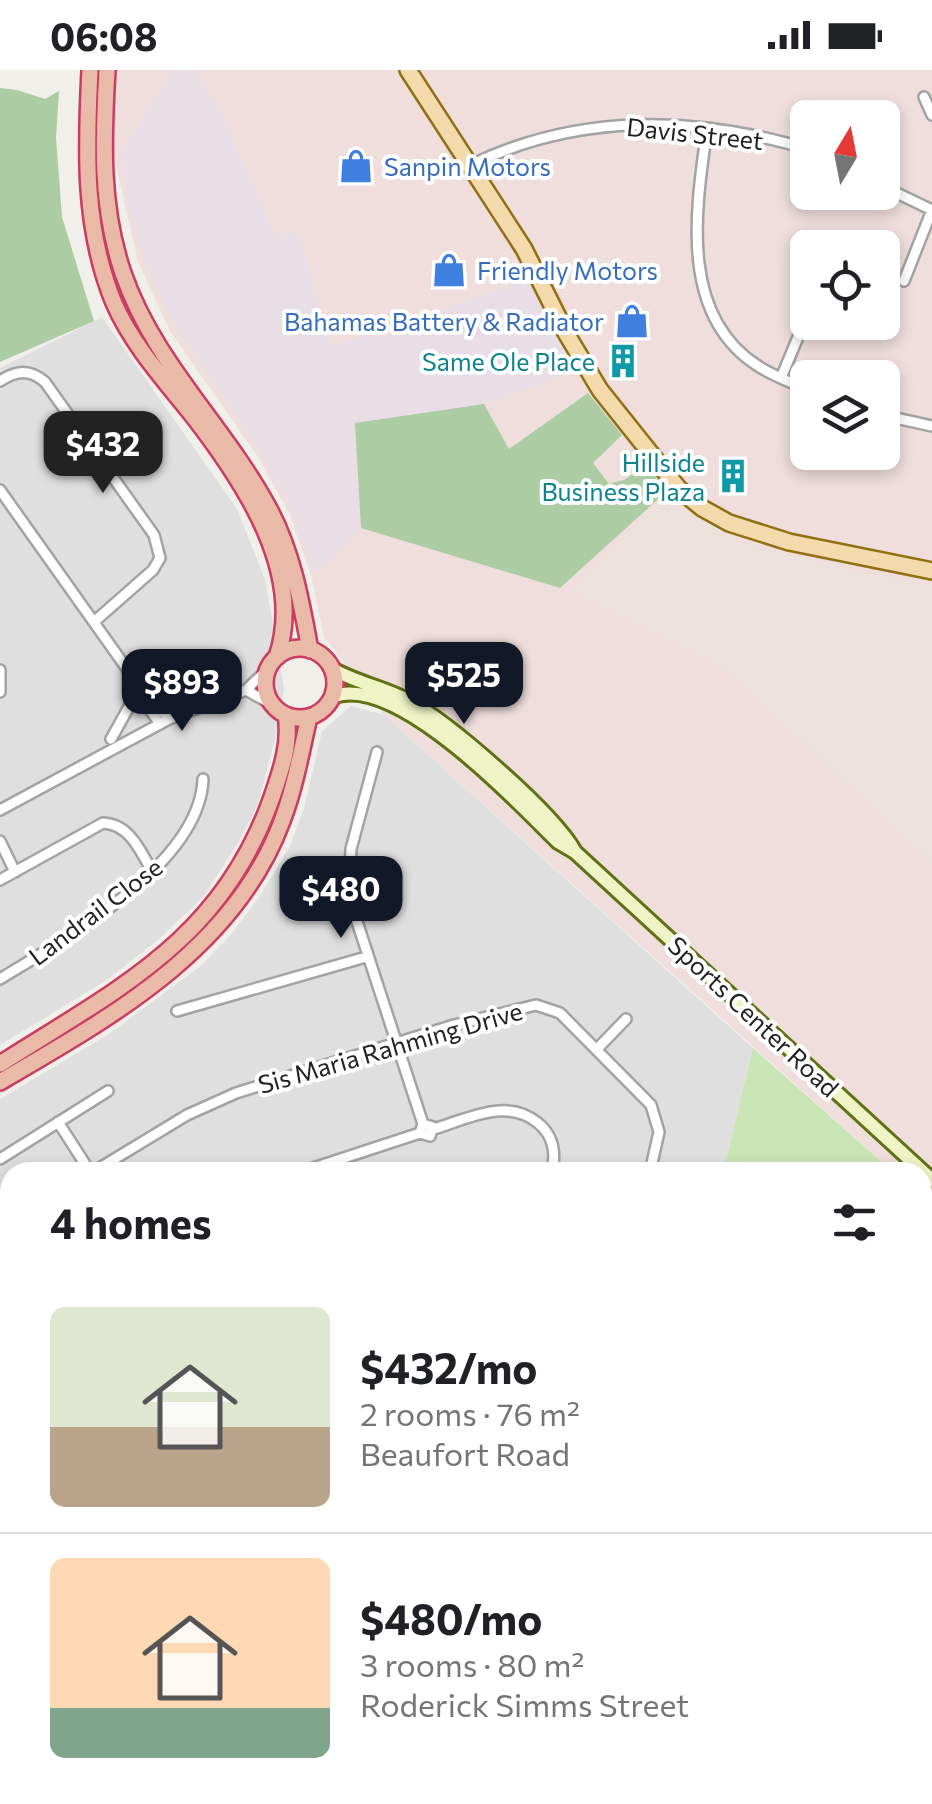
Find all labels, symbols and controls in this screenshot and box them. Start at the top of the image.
text: 06:08 [50,12,158,59]
north arrow [790,100,900,210]
map controls [790,100,900,470]
street label: Davis Street [625,111,765,155]
shop icon: Sanpin Motors [337,147,375,185]
place label: Sanpin Motors [384,151,551,181]
button: locate [790,230,900,340]
shop icon: Friendly Motors [430,251,468,289]
place label: Friendly Motors [477,255,658,285]
shop icon: Bahamas Battery & Radiator [613,302,651,340]
place label: Bahamas Battery & Radiator [284,306,604,336]
building icon: Same Ole Place [604,342,642,380]
place label: Same Ole Place [422,346,595,376]
button: layers [790,360,900,470]
pin: $432 [44,411,162,496]
text: $432 [66,423,140,463]
place label: Hillside Business Plaza [541,447,705,506]
building icon: Hillside Business Plaza [714,457,752,495]
pin: $525 [405,642,523,727]
pin: $893 [123,649,241,734]
text: $525 [427,654,501,694]
text: $893 [144,661,220,701]
street label: Landrail Close [22,851,168,971]
pin: $480 [282,856,400,941]
text: $480 [301,868,381,908]
street label: Sports Center Road [663,929,845,1103]
street label: Sis Maria Rahming Drive [254,995,526,1099]
icon: filters [827,1195,882,1250]
text: 4 homes [50,1196,212,1248]
text: $432/mo [360,1341,537,1393]
icon: home [130,1347,250,1467]
text: 2 rooms · 76 m² [360,1393,580,1433]
text: Beaufort Road [360,1433,570,1473]
text: $480/mo [360,1592,542,1644]
icon: home [130,1598,250,1718]
text: 3 rooms · 80 m² [360,1644,584,1684]
text: Roderick Simms Street [360,1684,689,1724]

